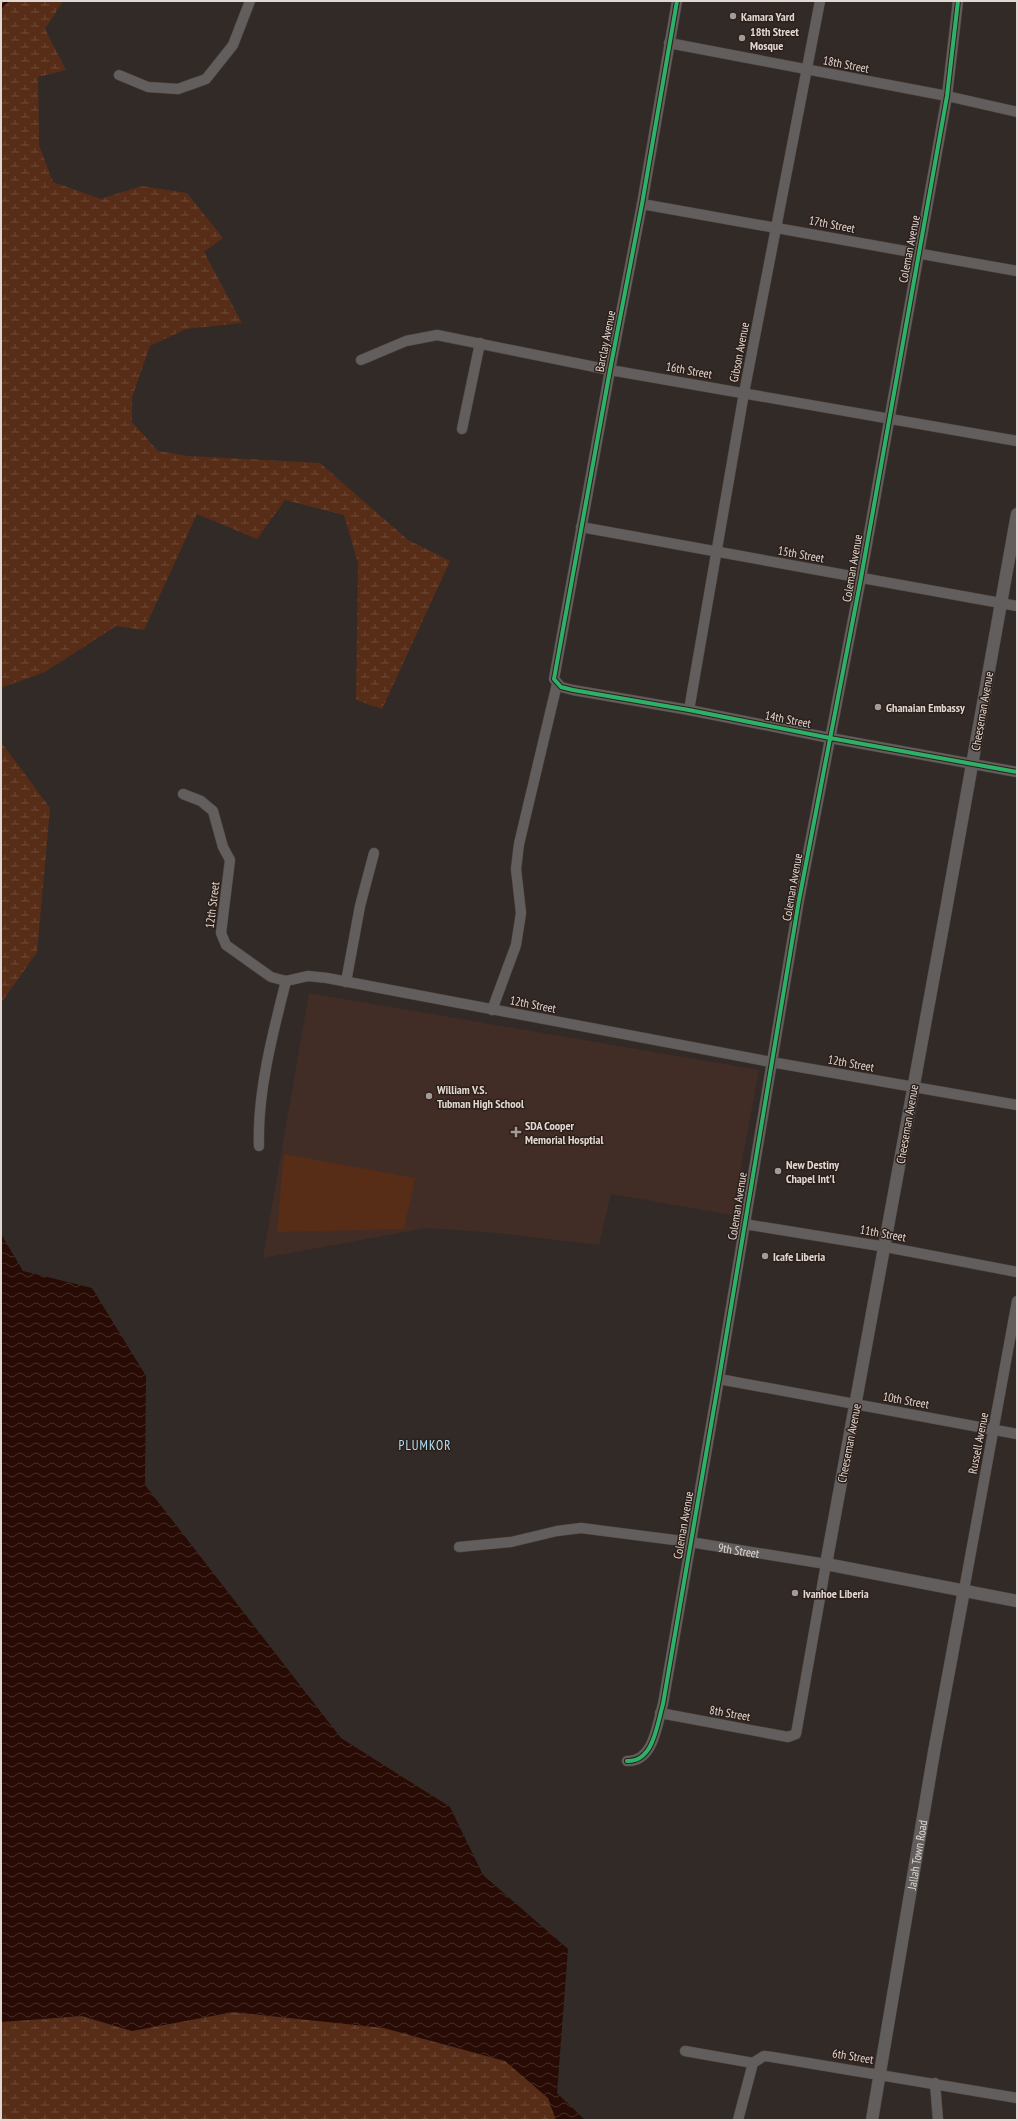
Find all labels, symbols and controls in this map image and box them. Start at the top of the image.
place label: Kamara Yard [741,9,795,24]
marker: Kamara Yard [728,11,738,21]
place label: 18th Street Mosque [750,24,799,53]
marker: 18th Street Mosque [737,33,747,43]
street label: 18th Street [822,52,871,76]
street label: 17th Street [808,212,857,236]
street label: Coleman Avenue [895,214,923,284]
street label: Barclay Avenue [592,309,618,373]
street label: Gibson Avenue [726,321,752,383]
street label: 16th Street [665,359,714,382]
street label: Coleman Avenue [839,533,865,603]
street label: 15th Street [777,543,826,566]
street label: Cheeseman Avenue [968,670,996,752]
place label: Ghanaian Embassy [886,700,965,715]
marker: Ghanaian Embassy [873,702,883,712]
street label: 14th Street [764,707,813,731]
street label: Coleman Avenue [779,852,805,922]
street label: 12th Street [202,880,222,929]
street label: 12th Street [509,992,558,1016]
street label: 12th Street [827,1052,876,1075]
place label: William V.S. Tubman High School [436,1082,524,1111]
street label: Cheeseman Avenue [893,1083,921,1165]
marker: William V.S. Tubman High School [424,1091,434,1101]
place label: SDA Cooper Memorial Hosptial [525,1118,603,1147]
marker: SDA Cooper Memorial Hosptial [510,1126,522,1138]
place label: New Destiny Chapel Int'l [786,1157,839,1186]
marker: New Destiny Chapel Int'l [773,1166,783,1176]
street label: Coleman Avenue [724,1171,750,1241]
street label: 11th Street [859,1222,908,1245]
place label: Icafe Liberia [773,1249,825,1264]
marker: Icafe Liberia [760,1251,770,1261]
street label: 10th Street [882,1389,931,1412]
street label: Cheeseman Avenue [834,1402,864,1484]
street label: Russell Avenue [965,1411,991,1475]
district label: PLUMKOR [399,1437,451,1454]
street label: Coleman Avenue [670,1490,696,1560]
street label: 9th Street [717,1539,761,1561]
place label: Ivanhoe Liberia [803,1586,869,1601]
marker: Ivanhoe Liberia [790,1588,800,1598]
street label: 8th Street [708,1702,752,1724]
street label: Jallah Town Road [903,1819,930,1892]
street label: 6th Street [831,2045,875,2067]

